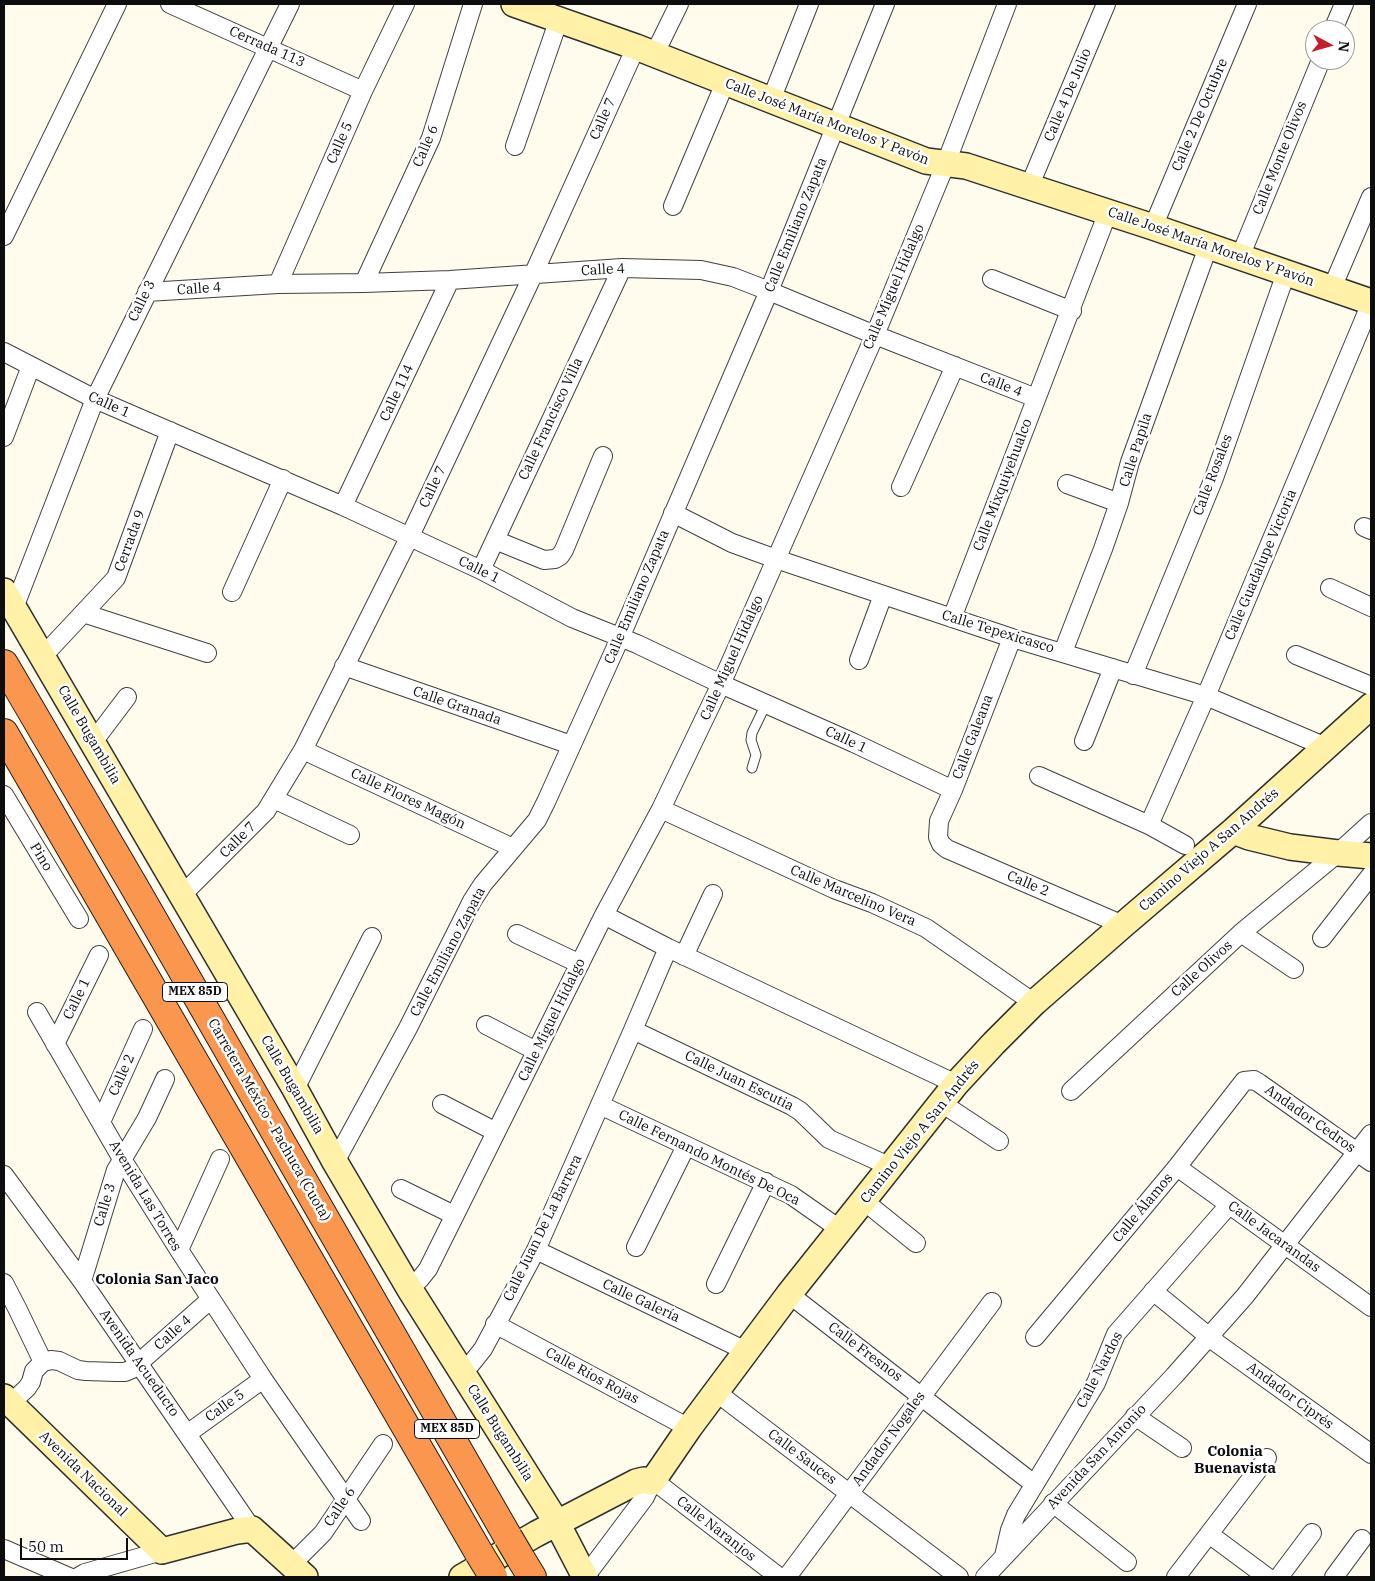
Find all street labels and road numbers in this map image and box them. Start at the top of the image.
street label: Cerrada 113 [227,23,307,71]
street label: Calle 4 De Julio [1041,46,1095,144]
street label: Calle 2 De Octubre [1169,56,1231,174]
street label: Calle José María Morelos Y Pavón [723,75,931,169]
street label: Calle 7 [586,95,620,143]
street label: Calle Monte Olivos [1250,99,1310,217]
street label: Calle 5 [323,119,357,167]
street label: Calle 6 [410,122,442,170]
street label: Calle Emiliano Zapata [761,155,831,295]
street label: Calle José María Morelos Y Pavón [1106,204,1316,290]
street label: Calle Miguel Hidalgo [860,222,928,352]
street label: Calle 4 [581,260,625,280]
street label: Calle 3 [125,277,159,325]
street label: Calle 4 [176,279,222,299]
street label: Calle Francisco Villa [515,355,587,483]
street label: Calle 114 [377,362,417,424]
street label: Calle 4 [977,369,1025,401]
street label: Calle 1 [85,388,133,422]
street label: Calle Papila [1116,411,1156,489]
street label: Calle Mixquiyehualco [970,416,1036,554]
street label: Calle Rosales [1190,432,1236,518]
street label: Calle 7 [416,463,450,511]
street label: Calle Guadalupe Victoria [1222,487,1300,643]
street label: Cerrada 9 [111,508,149,574]
street label: Calle Emiliano Zapata [601,527,673,667]
street label: Calle 1 [455,553,503,587]
street label: Calle Miguel Hidalgo [697,593,767,723]
street label: Calle Tepexicasco [940,607,1056,657]
street label: Calle Bugambilia [54,683,124,787]
street label: Calle Granada [411,683,503,729]
street label: Calle Galeana [949,692,997,782]
street label: Calle 1 [822,723,870,757]
street label: Calle Flores Magón [348,765,468,833]
street label: Camino Viejo A San Andrés [1136,785,1282,915]
street label: Calle 7 [216,818,260,862]
street label: Pino [26,840,56,874]
street label: Calle Marcelino Vera [788,862,918,930]
street label: Calle 2 [1004,868,1052,900]
street label: Calle Emiliano Zapata [407,884,489,1020]
street label: Calle Olivos [1168,937,1236,1001]
street label: Calle Miguel Hidalgo [515,956,589,1084]
street label: Calle 1 [60,975,94,1023]
road number: MEX 85D [162,982,228,1002]
street label: Carretera México - Pachuca (Cuota) [204,1016,334,1224]
street label: Calle Bugambilia [257,1033,327,1137]
street label: Calle Juan Escutia [682,1047,796,1115]
street label: Calle 2 [105,1051,139,1099]
street label: Camino Viejo A San Andrés [857,1057,983,1207]
street label: Andador Cedros [1262,1082,1358,1156]
street label: Calle Fernando Montés De Oca [615,1107,803,1209]
street label: Avenida Las Torres [105,1138,185,1254]
street label: Calle Juan De La Barrera [500,1152,586,1304]
street label: Calle Álamos [1109,1170,1177,1246]
street label: Calle 3 [91,1181,119,1229]
street label: Calle Jacarandas [1224,1198,1324,1276]
street label: Calle Galería [600,1276,682,1326]
street label: Avenida Acueducto [96,1306,182,1420]
street label: Calle 4 [151,1312,195,1354]
street label: Calle Fresnos [825,1319,905,1385]
street label: Calle Nardos [1074,1329,1126,1411]
street label: Calle Ríos Rojas [542,1344,642,1408]
street label: Andador Ciprés [1243,1359,1337,1433]
street label: Calle Bugambilia [463,1381,537,1485]
street label: Calle 5 [202,1386,248,1426]
street label: Andador Nogales [849,1388,929,1490]
street label: Avenida San Antonio [1044,1401,1150,1513]
road number: MEX 85D [414,1420,480,1438]
street label: Calle Sauces [764,1426,840,1488]
street label: Avenida Nacional [36,1428,130,1520]
street label: Calle 6 [321,1484,359,1530]
street label: Calle Naranjos [673,1493,759,1565]

